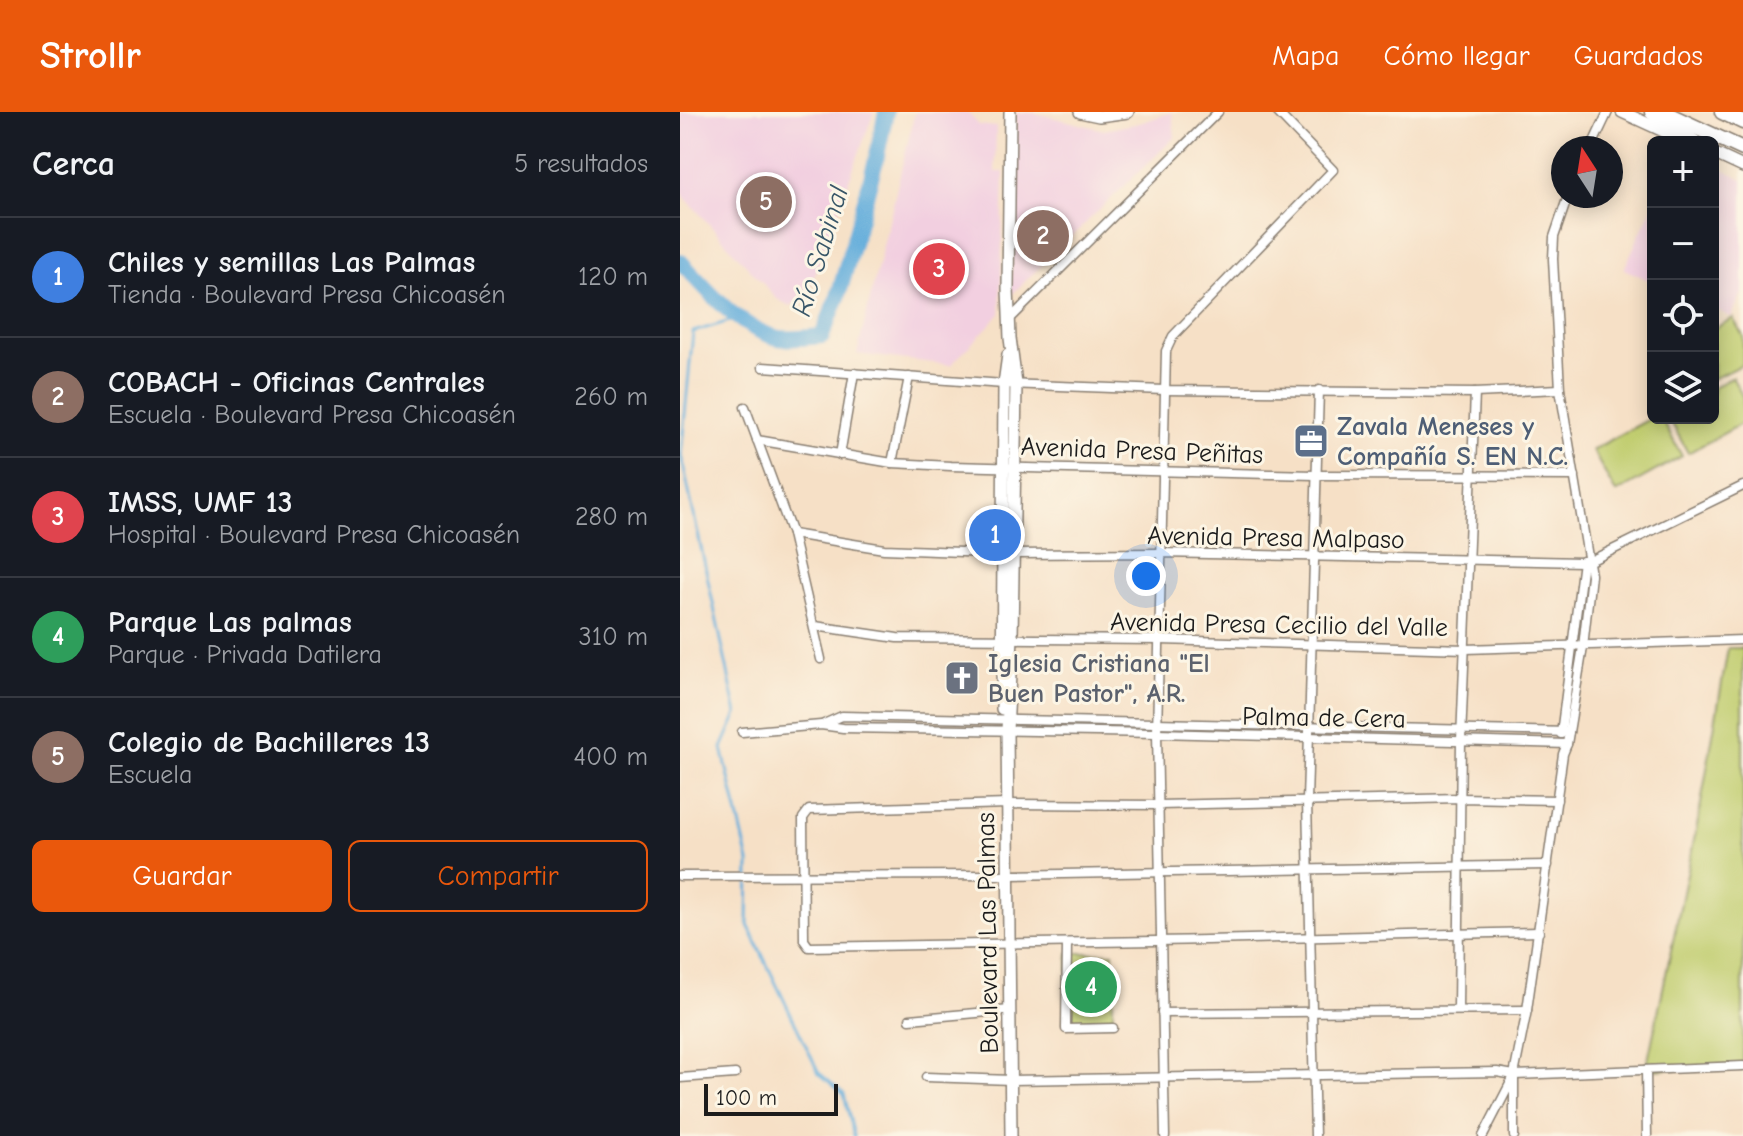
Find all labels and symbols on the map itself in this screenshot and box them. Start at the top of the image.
north arrow [1551,136,1623,208]
pin: 5 [740,172,792,232]
water label: Río Sabinal [785,182,855,320]
pin: 2 [1017,206,1069,266]
pin: 3 [913,239,965,299]
place label: Zavala Meneses y Compañía S. EN N.C. [1337,412,1568,472]
office icon: Zavala Meneses y Compañía S. EN N.C. [1292,422,1330,460]
street label: Avenida Presa Peñitas [1020,432,1264,470]
pin: 1 [969,505,1021,565]
street label: Avenida Presa Malpaso [1147,521,1405,555]
your location [1126,556,1166,596]
street label: Avenida Presa Cecilio del Valle [1110,607,1448,643]
place label: Iglesia Cristiana "El Buen Pastor", A.R. [988,649,1210,709]
church icon: Iglesia Cristiana "El Buen Pastor", A.R. [943,659,981,697]
street label: Palma de Cera [1242,702,1406,734]
street label: Boulevard Las Palmas [971,812,1005,1054]
pin: 4 [1065,957,1117,1017]
scale bar [704,1080,838,1116]

